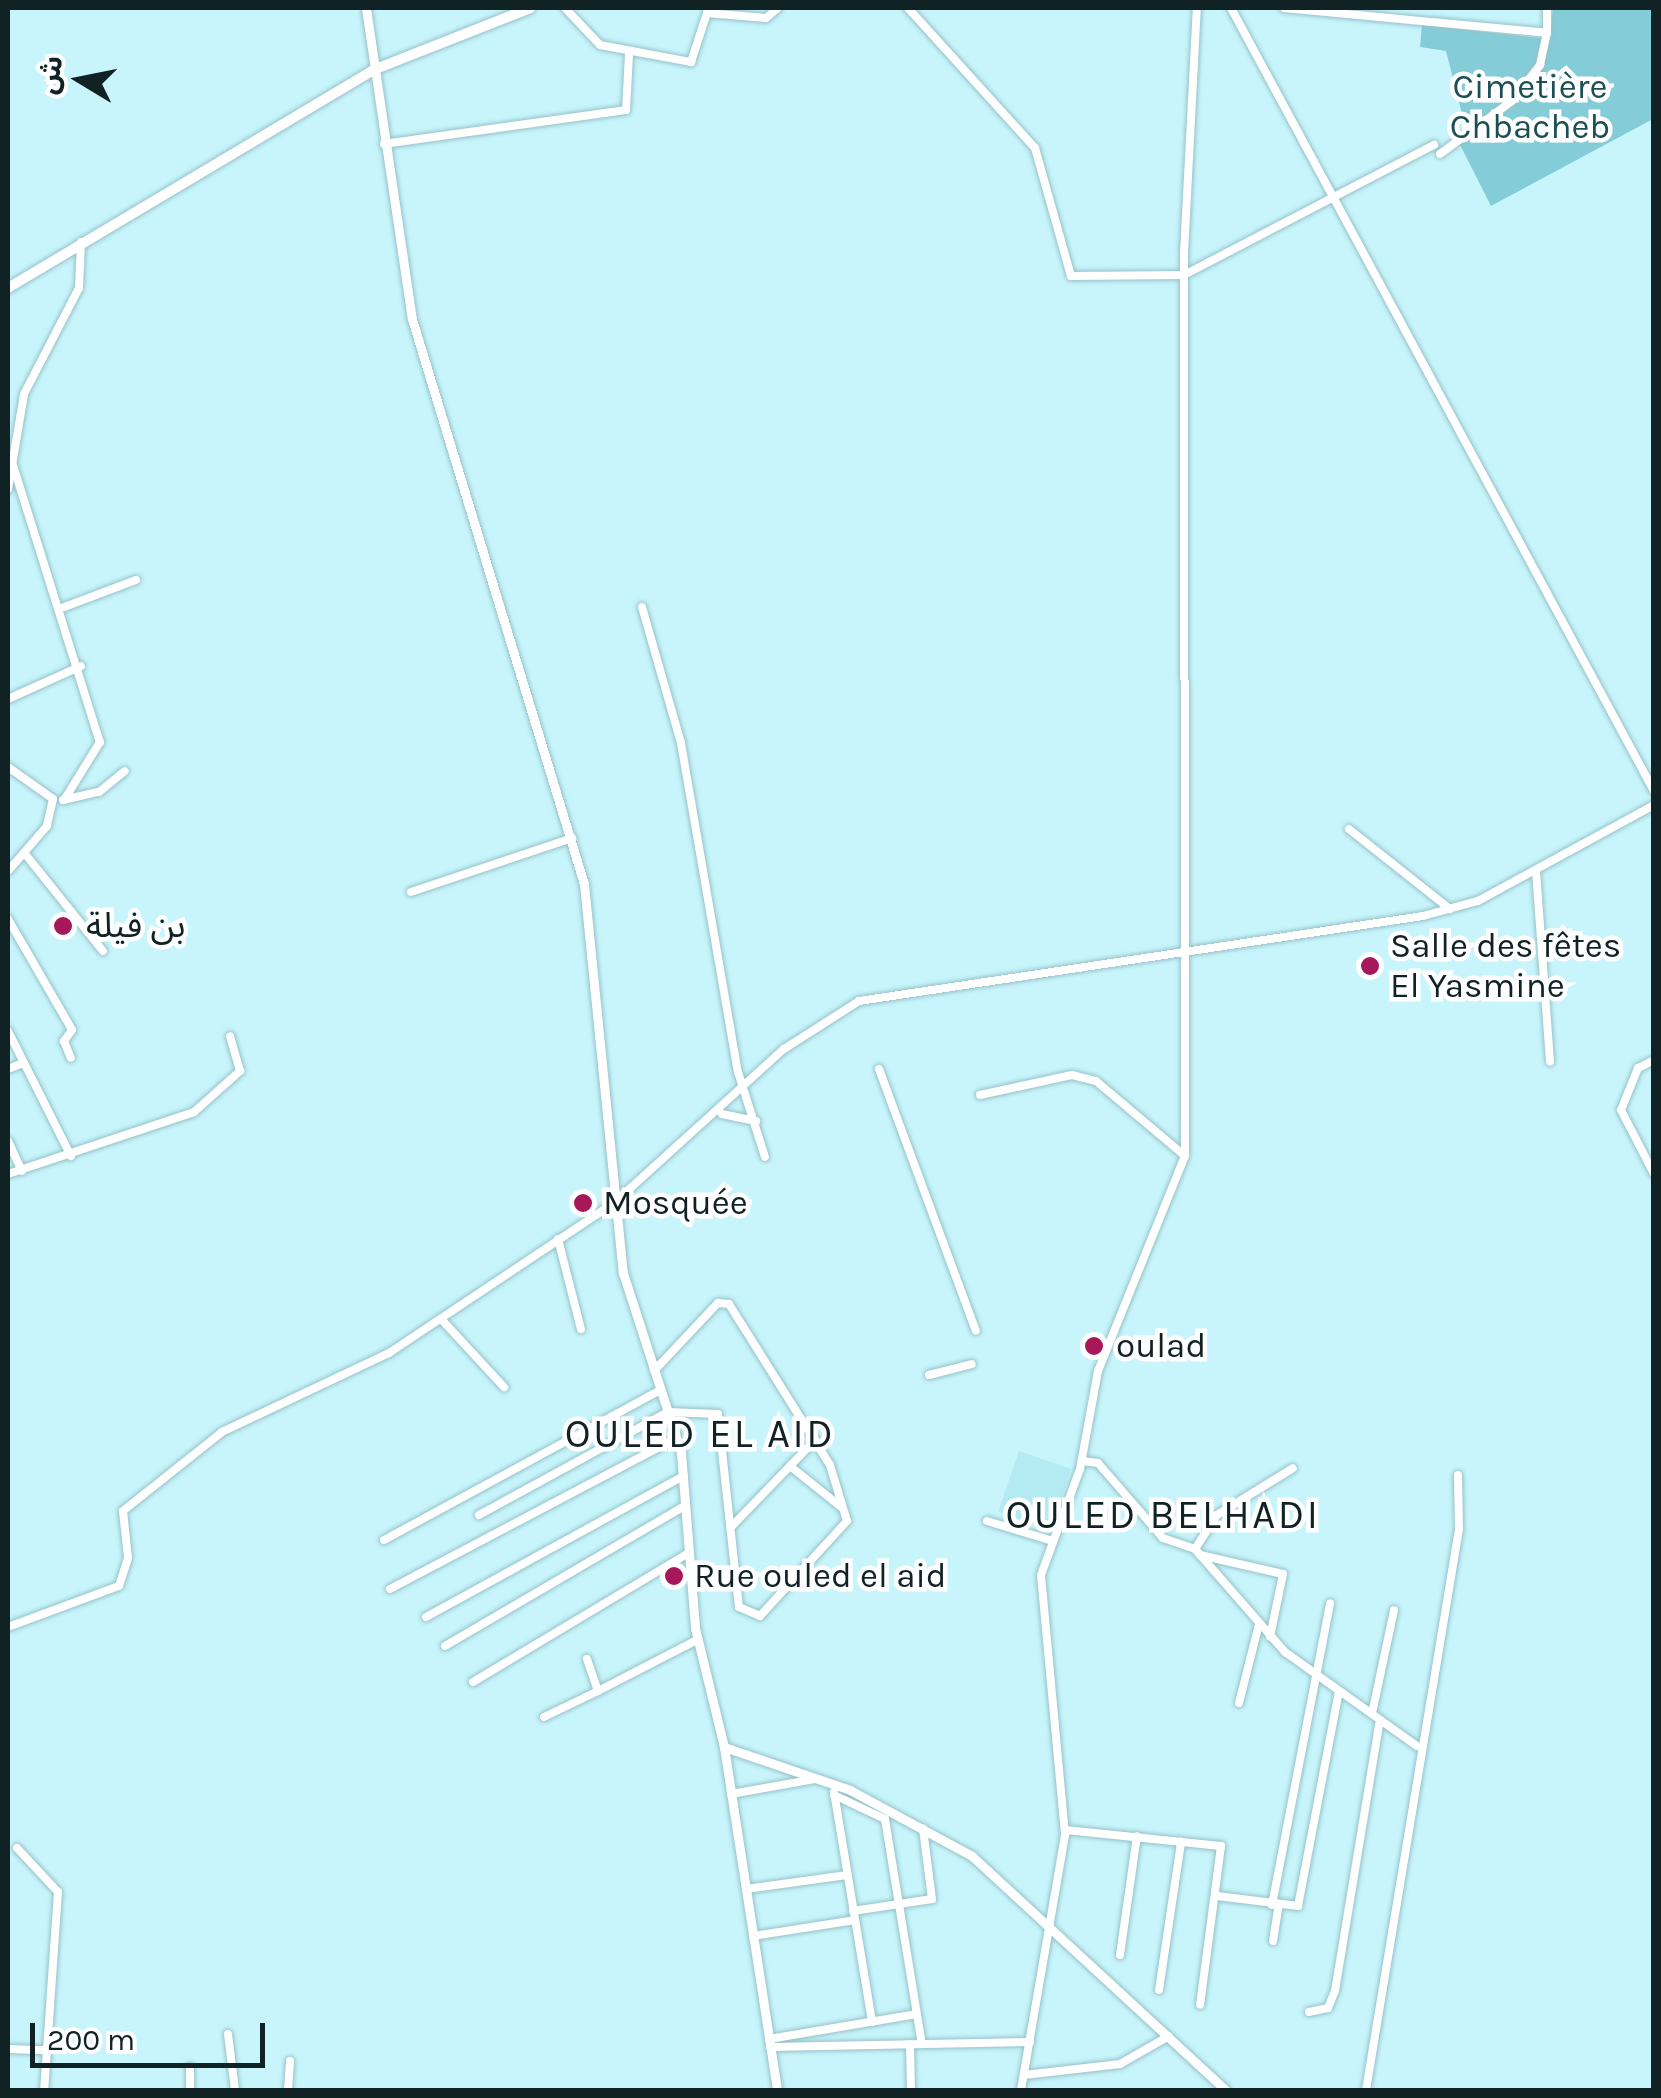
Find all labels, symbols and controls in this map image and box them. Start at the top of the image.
north arrow [30,30,130,130]
text: ش [30,53,70,96]
park label: Cimetière Chbacheb [1450,66,1610,148]
place label: بن فيلة [86,905,185,947]
marker: بن فيلة [50,913,76,939]
place label: Salle des fêtes El Yasmine [1390,925,1621,1007]
marker: Salle des fêtes El Yasmine [1359,955,1381,977]
place label: Mosquée [603,1182,748,1224]
marker: Mosquée [572,1192,594,1214]
place label: oulad [1116,1325,1206,1367]
marker: oulad [1081,1333,1107,1359]
district label: OULED EL AID [565,1410,835,1458]
district label: OULED BELHADI [1006,1491,1320,1539]
place label: Rue ouled el aid [694,1555,947,1597]
marker: Rue ouled el aid [663,1565,685,1587]
scale bar [35,2003,270,2065]
text: 200 m [47,2022,135,2058]

